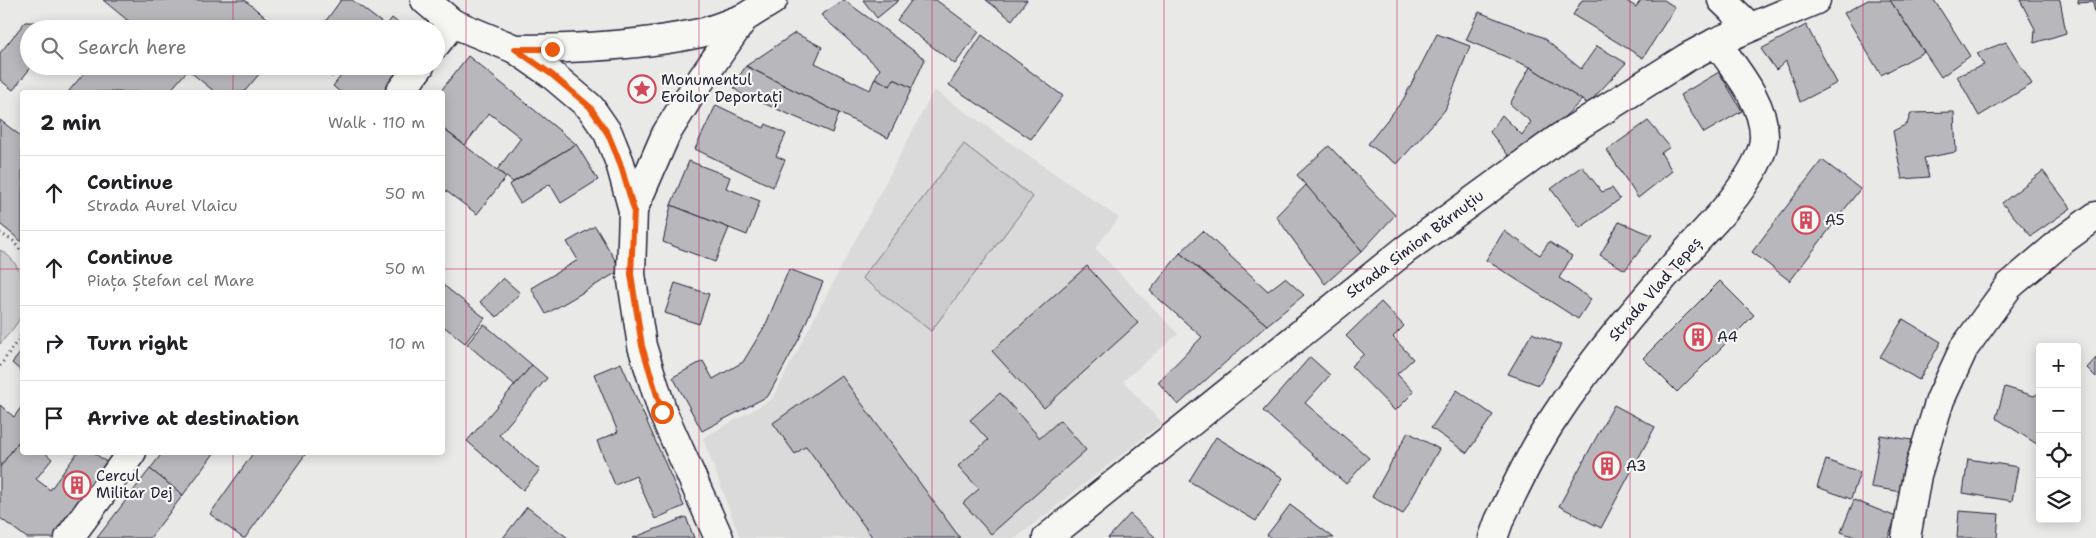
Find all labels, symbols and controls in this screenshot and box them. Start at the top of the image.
search box [20,20,445,75]
icon: search [38,34,66,62]
text: Search here [78,35,187,60]
route end [541,38,564,61]
place label: Monumentul Eroilor Deportați [661,70,783,108]
place icon: Monumentul Eroilor Deportați [627,74,657,104]
text: 2 min [40,109,101,137]
text: Walk · 110 m [328,112,425,133]
text: Continue [87,170,173,195]
icon: ahead [40,179,68,207]
text: 50 m [385,183,425,204]
street label: Strada Simion Bărnuțiu [1342,186,1489,303]
text: Strada Aurel Vlaicu [87,195,238,216]
building icon: A5 [1791,205,1821,235]
place label: A5 [1825,210,1845,230]
street label: Strada Vlad Țepeș [1604,233,1707,346]
text: Continue [87,245,173,270]
icon: ahead [40,254,68,282]
text: 50 m [385,258,425,279]
text: Piața Ștefan cel Mare [87,270,254,291]
building icon: A4 [1683,322,1713,352]
place label: A4 [1717,327,1738,347]
icon: right [40,329,68,357]
text: Turn right [87,331,188,356]
text: 10 m [388,333,425,354]
map controls [2036,343,2081,523]
button: + [2036,343,2081,388]
button: − [2036,388,2081,433]
route start [651,401,674,424]
icon: arrive [40,404,68,432]
text: Arrive at destination [87,406,299,431]
button: locate [2036,433,2081,478]
building icon: A3 [1592,451,1622,481]
place label: A3 [1626,456,1647,476]
place label: Cercul Militar Dej [96,466,173,503]
building icon: Cercul Militar Dej [62,470,92,500]
button: layers [2036,478,2081,523]

